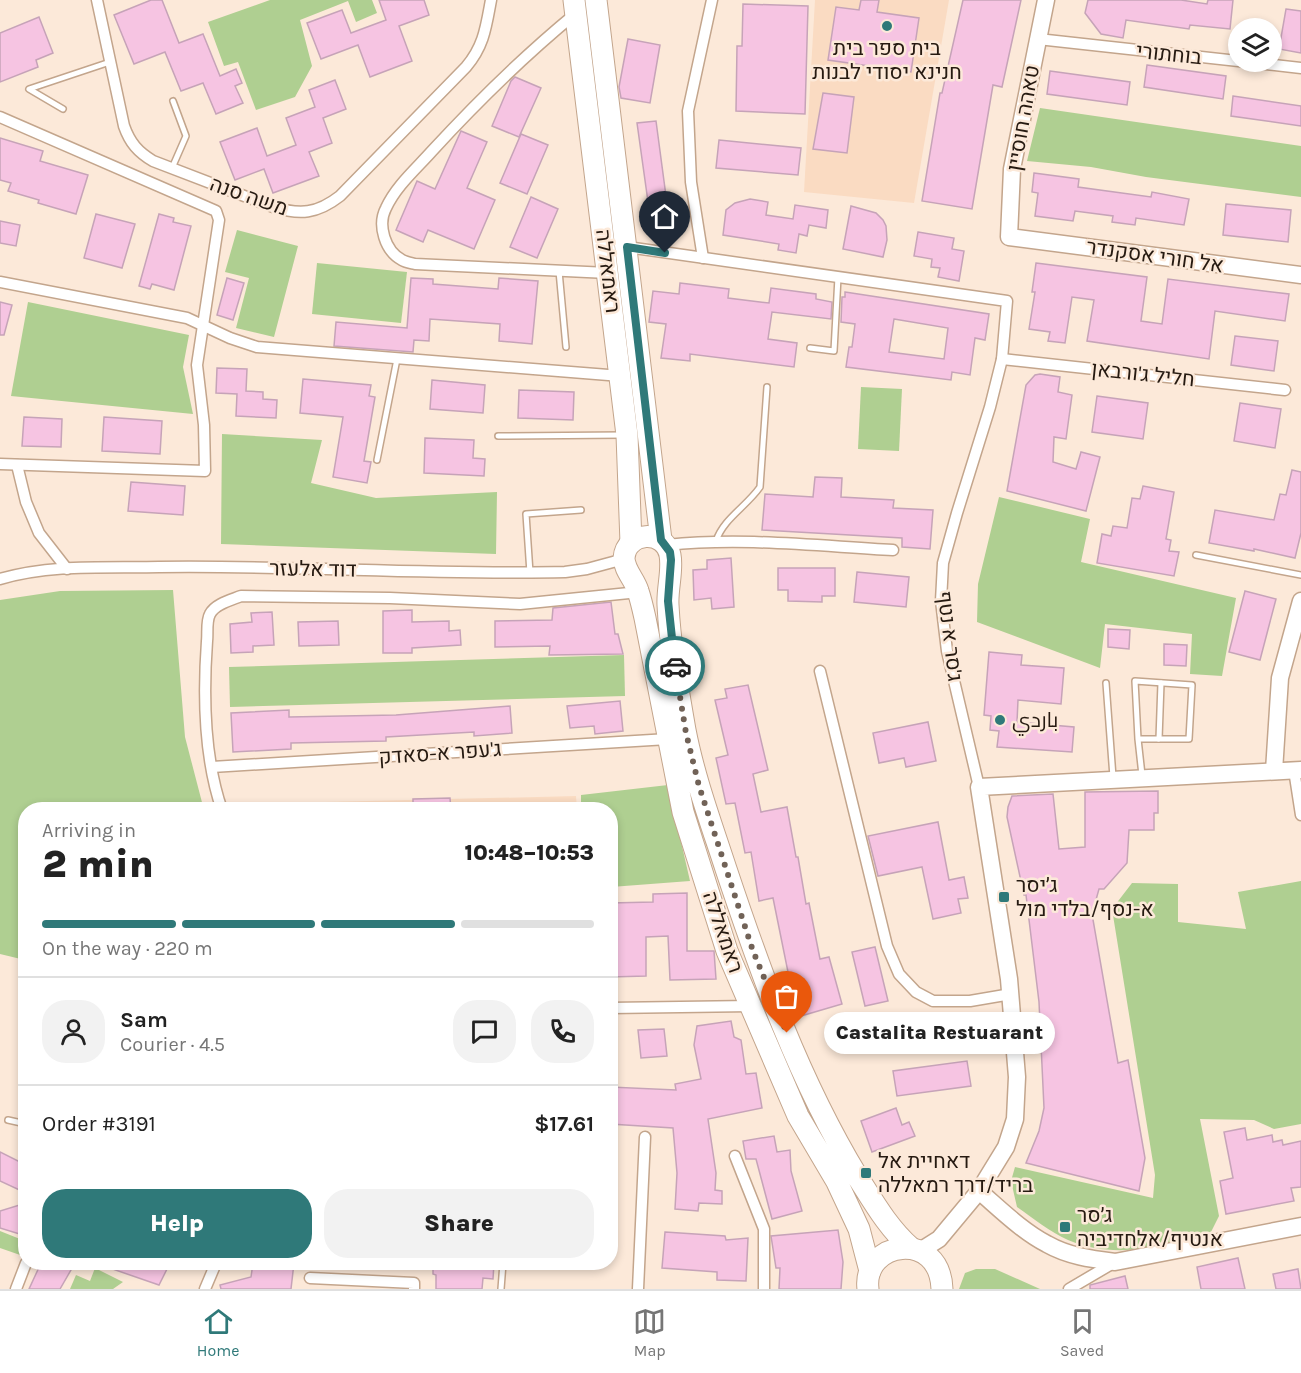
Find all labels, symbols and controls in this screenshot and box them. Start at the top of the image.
map controls [1228,18,1282,72]
button: layers [1228,18,1282,72]
marker: בית ספר בית חנינא יסודי לבנות [880,19,894,33]
place label: בית ספר בית חנינא יסודי לבנות [812,36,962,84]
street label: בוחתורי [1135,39,1203,69]
street label: טאהה חוסיין [1002,63,1044,173]
street label: משה סנה [207,172,291,220]
pin [639,191,690,253]
icon: home [648,200,681,233]
street label: ראמאללה [591,228,625,314]
street label: אל חורי אסקנדר [1085,234,1225,278]
street label: חליל ג'ורבאן [1090,357,1196,391]
street label: דוד אלעזר [269,556,357,582]
street label: ג'סר א נטף [933,589,967,683]
courier [645,636,705,696]
icon: car [659,650,692,683]
place label: باردي [1012,708,1058,736]
marker: باردي [993,713,1007,727]
street label: ג'עפר א-סאדק [378,737,502,769]
text: Arriving in [42,819,136,842]
text: 10:48–10:53 [465,840,594,866]
text: 2 min [42,841,154,887]
place label: ג׳יסר א-נסף/בלדי מול [1016,873,1154,921]
street label: ראמאללה [698,888,748,976]
marker: ג׳יסר א-נסף/בלדי מול [997,890,1011,904]
text: On the way · 220 m [42,937,213,960]
pin [761,971,812,1033]
icon: bag [770,980,803,1013]
button: person [42,1000,105,1063]
button: chat [453,1000,516,1063]
button: phone [531,1000,594,1063]
text: Sam [120,1007,168,1033]
callout: Castalita Restuarant [823,1012,1054,1054]
text: Castalita Restuarant [836,1021,1043,1044]
text: Courier · 4.5 [120,1033,225,1056]
text: Order #3191 [42,1111,156,1137]
text: $17.61 [534,1111,594,1137]
place label: דאחיית אל בריד/דרך רמאללה [878,1149,1033,1197]
marker: דאחיית אל בריד/דרך רמאללה [859,1166,873,1180]
button: Help [42,1189,312,1258]
button: Share [324,1189,594,1258]
place label: ג׳סר אנטיף/אלחדיביה [1077,1203,1223,1251]
marker: ג׳סר אנטיף/אלחדיביה [1058,1220,1072,1234]
tab: Home [197,1305,239,1360]
tab: Map [633,1305,666,1360]
tab: Saved [1060,1305,1104,1360]

